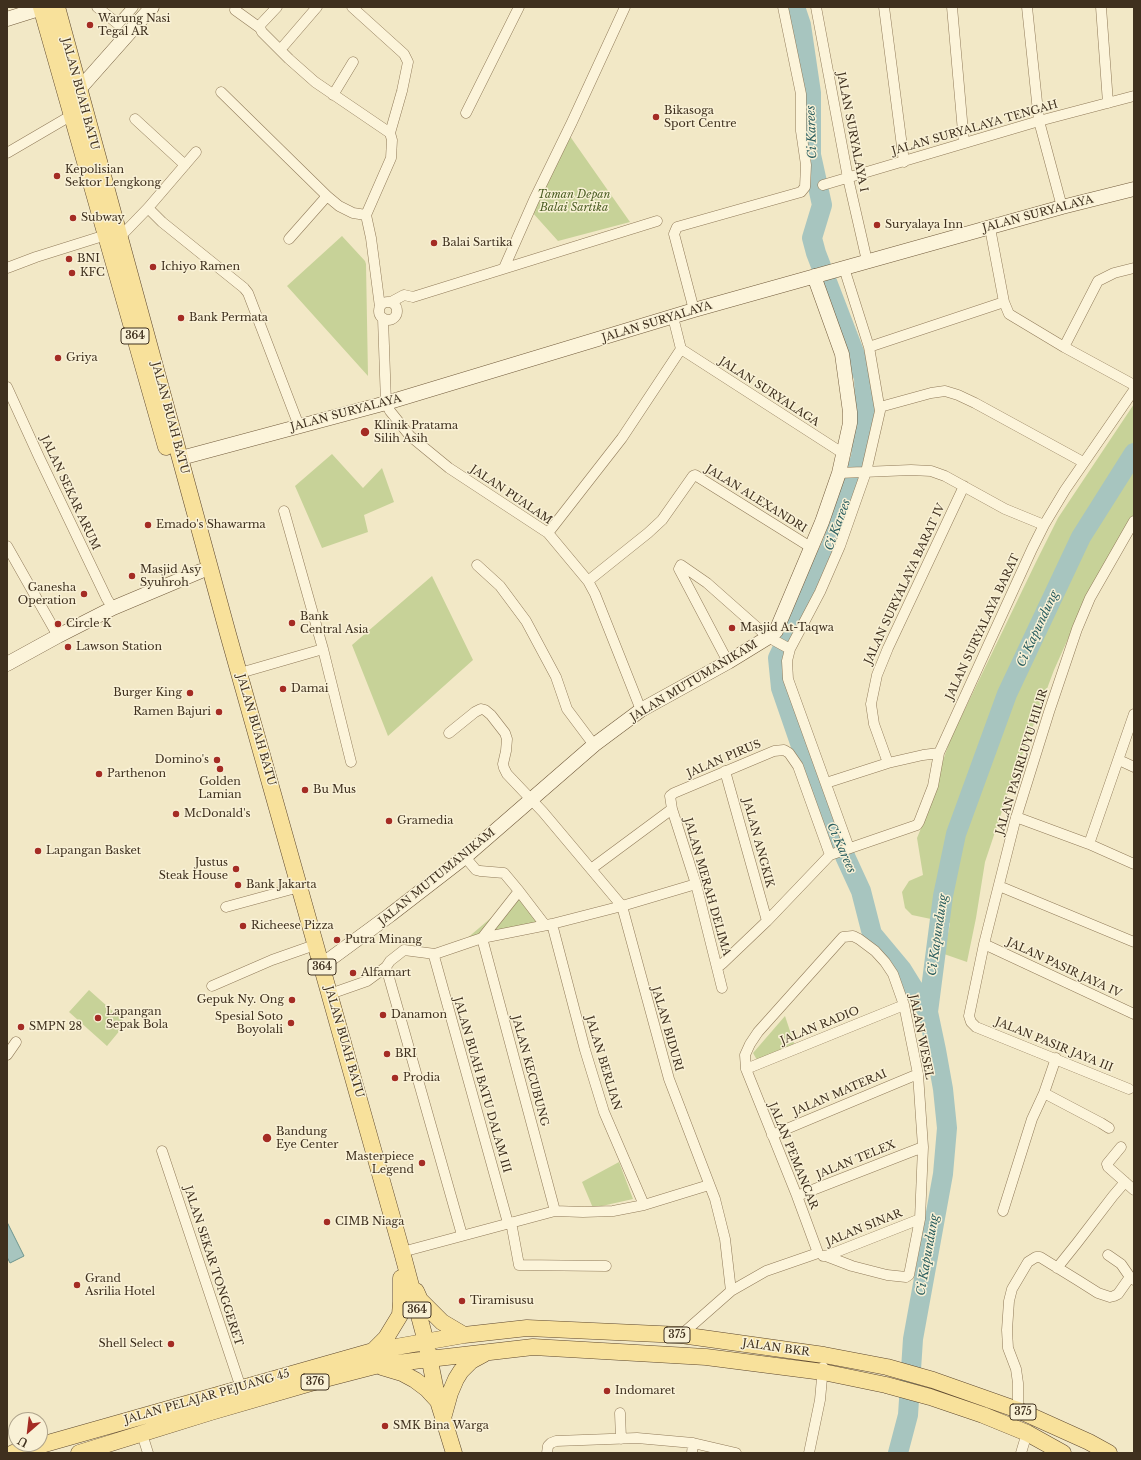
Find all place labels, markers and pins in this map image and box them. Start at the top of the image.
place label: Warung Nasi Tegal AR [98,12,170,38]
marker: Warung Nasi Tegal AR [85,20,95,30]
place label: Bikasoga Sport Centre [664,104,737,130]
marker: Bikasoga Sport Centre [651,112,661,122]
place label: Kepolisian Sektor Lengkong [65,163,161,189]
marker: Kepolisian Sektor Lengkong [52,171,62,181]
place label: Subway [81,211,125,225]
marker: Subway [68,213,78,223]
place label: Suryalaya Inn [885,218,963,232]
marker: Suryalaya Inn [872,220,882,230]
place label: Balai Sartika [442,236,512,250]
marker: Balai Sartika [429,238,439,248]
place label: BNI [77,252,100,266]
marker: BNI [64,254,74,264]
place label: Ichiyo Ramen [161,260,240,274]
marker: Ichiyo Ramen [148,262,158,272]
place label: KFC [80,266,105,280]
marker: KFC [67,268,77,278]
place label: Bank Permata [189,311,268,325]
marker: Bank Permata [176,313,186,323]
place label: Griya [66,351,98,365]
marker: Griya [53,353,63,363]
place label: Klinik Pratama Silih Asih [374,419,458,445]
marker: Klinik Pratama Silih Asih [359,426,371,438]
place label: Emado's Shawarma [156,518,266,532]
marker: Emado's Shawarma [143,520,153,530]
place label: Masjid Asy Syuhroh [140,563,201,589]
marker: Masjid Asy Syuhroh [127,571,137,581]
place label: Ganesha Operation [18,581,76,607]
marker: Ganesha Operation [79,589,89,599]
place label: Bank Central Asia [300,610,368,636]
place label: Circle K [66,617,111,631]
marker: Bank Central Asia [287,618,297,628]
marker: Circle K [53,619,63,629]
place label: Masjid At-Taqwa [740,621,834,635]
marker: Masjid At-Taqwa [727,623,737,633]
place label: Lawson Station [76,640,162,654]
marker: Lawson Station [63,642,73,652]
place label: Damai [291,682,328,696]
marker: Damai [278,684,288,694]
place label: Burger King [113,686,182,700]
marker: Burger King [185,688,195,698]
place label: Ramen Bajuri [133,705,211,719]
marker: Ramen Bajuri [214,707,224,717]
place label: Domino's [155,753,209,767]
marker: Domino's [212,755,222,765]
marker: Golden Lamian [215,764,225,774]
place label: Parthenon [107,767,166,781]
marker: Parthenon [94,769,104,779]
place label: Golden Lamian [198,775,242,801]
place label: Bu Mus [313,783,356,797]
marker: Bu Mus [300,785,310,795]
place label: McDonald's [184,807,250,821]
marker: McDonald's [171,809,181,819]
place label: Gramedia [397,814,453,828]
marker: Gramedia [384,816,394,826]
place label: Lapangan Basket [46,844,141,858]
marker: Lapangan Basket [33,846,43,856]
place label: Justus Steak House [159,856,228,882]
marker: Justus Steak House [231,864,241,874]
place label: Bank Jakarta [246,878,316,892]
marker: Bank Jakarta [233,880,243,890]
place label: Richeese Pizza [251,919,334,933]
marker: Richeese Pizza [238,921,248,931]
place label: Putra Minang [345,933,422,947]
marker: Putra Minang [332,935,342,945]
place label: Alfamart [361,966,411,980]
marker: Alfamart [348,968,358,978]
place label: Gepuk Ny. Ong [197,993,284,1007]
marker: Gepuk Ny. Ong [287,995,297,1005]
place label: Lapangan Sepak Bola [106,1005,168,1031]
place label: Danamon [391,1008,447,1022]
place label: Spesial Soto Boyolali [215,1010,283,1036]
marker: Danamon [378,1010,388,1020]
marker: Lapangan Sepak Bola [93,1013,103,1023]
marker: Spesial Soto Boyolali [286,1018,296,1028]
place label: SMPN 28 [29,1020,82,1034]
marker: SMPN 28 [16,1022,26,1032]
place label: BRI [395,1047,417,1061]
marker: BRI [382,1049,392,1059]
place label: Prodia [403,1071,440,1085]
marker: Prodia [390,1073,400,1083]
place label: Bandung Eye Center [276,1125,338,1151]
marker: Bandung Eye Center [261,1132,273,1144]
place label: Masterpiece Legend [345,1150,414,1176]
marker: Masterpiece Legend [417,1158,427,1168]
place label: CIMB Niaga [335,1215,404,1229]
marker: CIMB Niaga [322,1217,332,1227]
place label: Grand Asrilia Hotel [85,1272,155,1298]
marker: Grand Asrilia Hotel [72,1280,82,1290]
place label: Tiramisusu [470,1294,534,1308]
marker: Tiramisusu [457,1296,467,1306]
place label: Shell Select [98,1337,163,1351]
marker: Shell Select [166,1339,176,1349]
place label: Indomaret [615,1384,675,1398]
marker: Indomaret [602,1386,612,1396]
place label: SMK Bina Warga [393,1419,489,1433]
marker: SMK Bina Warga [380,1421,390,1431]

